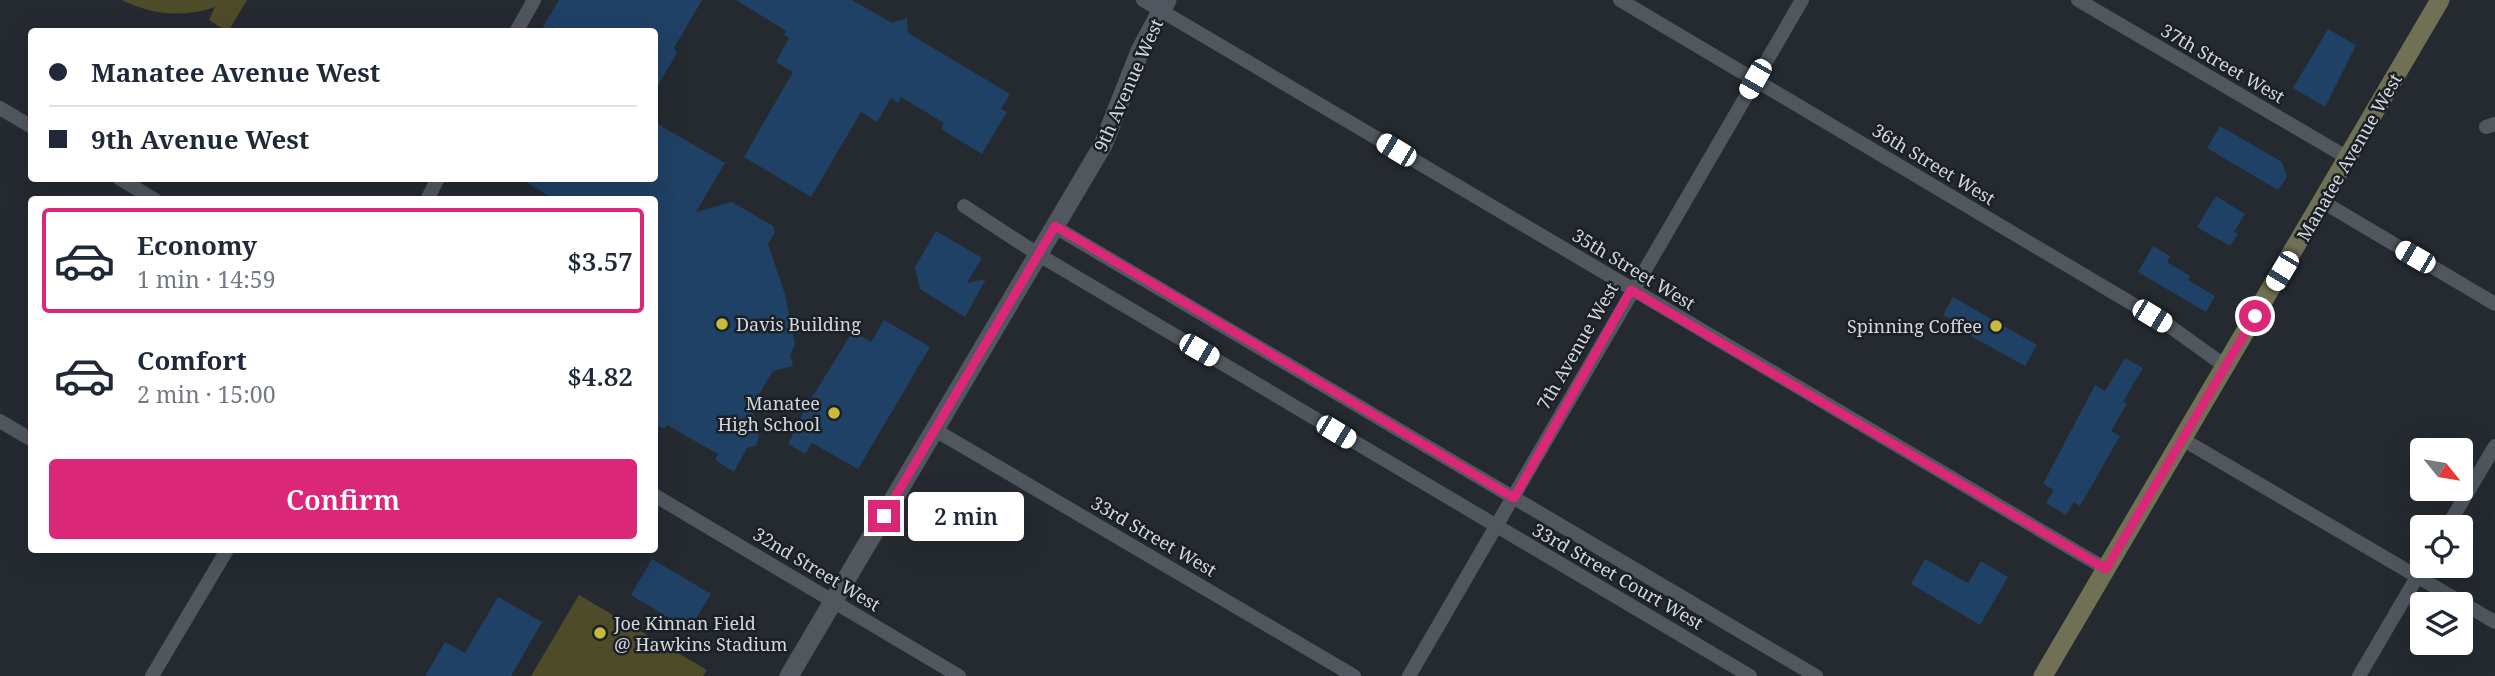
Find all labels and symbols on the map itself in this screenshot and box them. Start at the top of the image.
street label: 9th Avenue West [1088,15,1168,155]
street label: 37th Street West [2157,18,2289,108]
car [1736,56,1775,102]
street label: Manatee Avenue West [2291,69,2407,245]
street label: 36th Street West [1868,118,2000,210]
car [1373,130,1420,170]
street label: 35th Street West [1568,223,1700,315]
car [2392,237,2439,277]
car [2263,248,2302,294]
street label: 7th Avenue West [1531,278,1623,414]
car [2129,296,2176,336]
route start [2239,300,2271,332]
place label: Davis Building [736,312,861,336]
place label: Spinning Coffee [1847,314,1982,338]
marker: Davis Building [714,316,730,332]
marker: Spinning Coffee [1988,318,2004,334]
car [1176,330,1223,370]
place label: Manatee High School [718,391,820,436]
marker: Manatee High School [826,405,842,421]
car [1313,412,1360,452]
north arrow [2410,438,2473,500]
street label: 33rd Street West [1087,490,1221,582]
callout: 2 min [908,491,1024,540]
route end [868,500,900,532]
street label: 33rd Street Court West [1528,517,1708,635]
street label: 32nd Street West [749,522,885,616]
place label: Joe Kinnan Field @ Hawkins Stadium [613,611,787,656]
marker: Joe Kinnan Field @ Hawkins Stadium [592,625,608,641]

